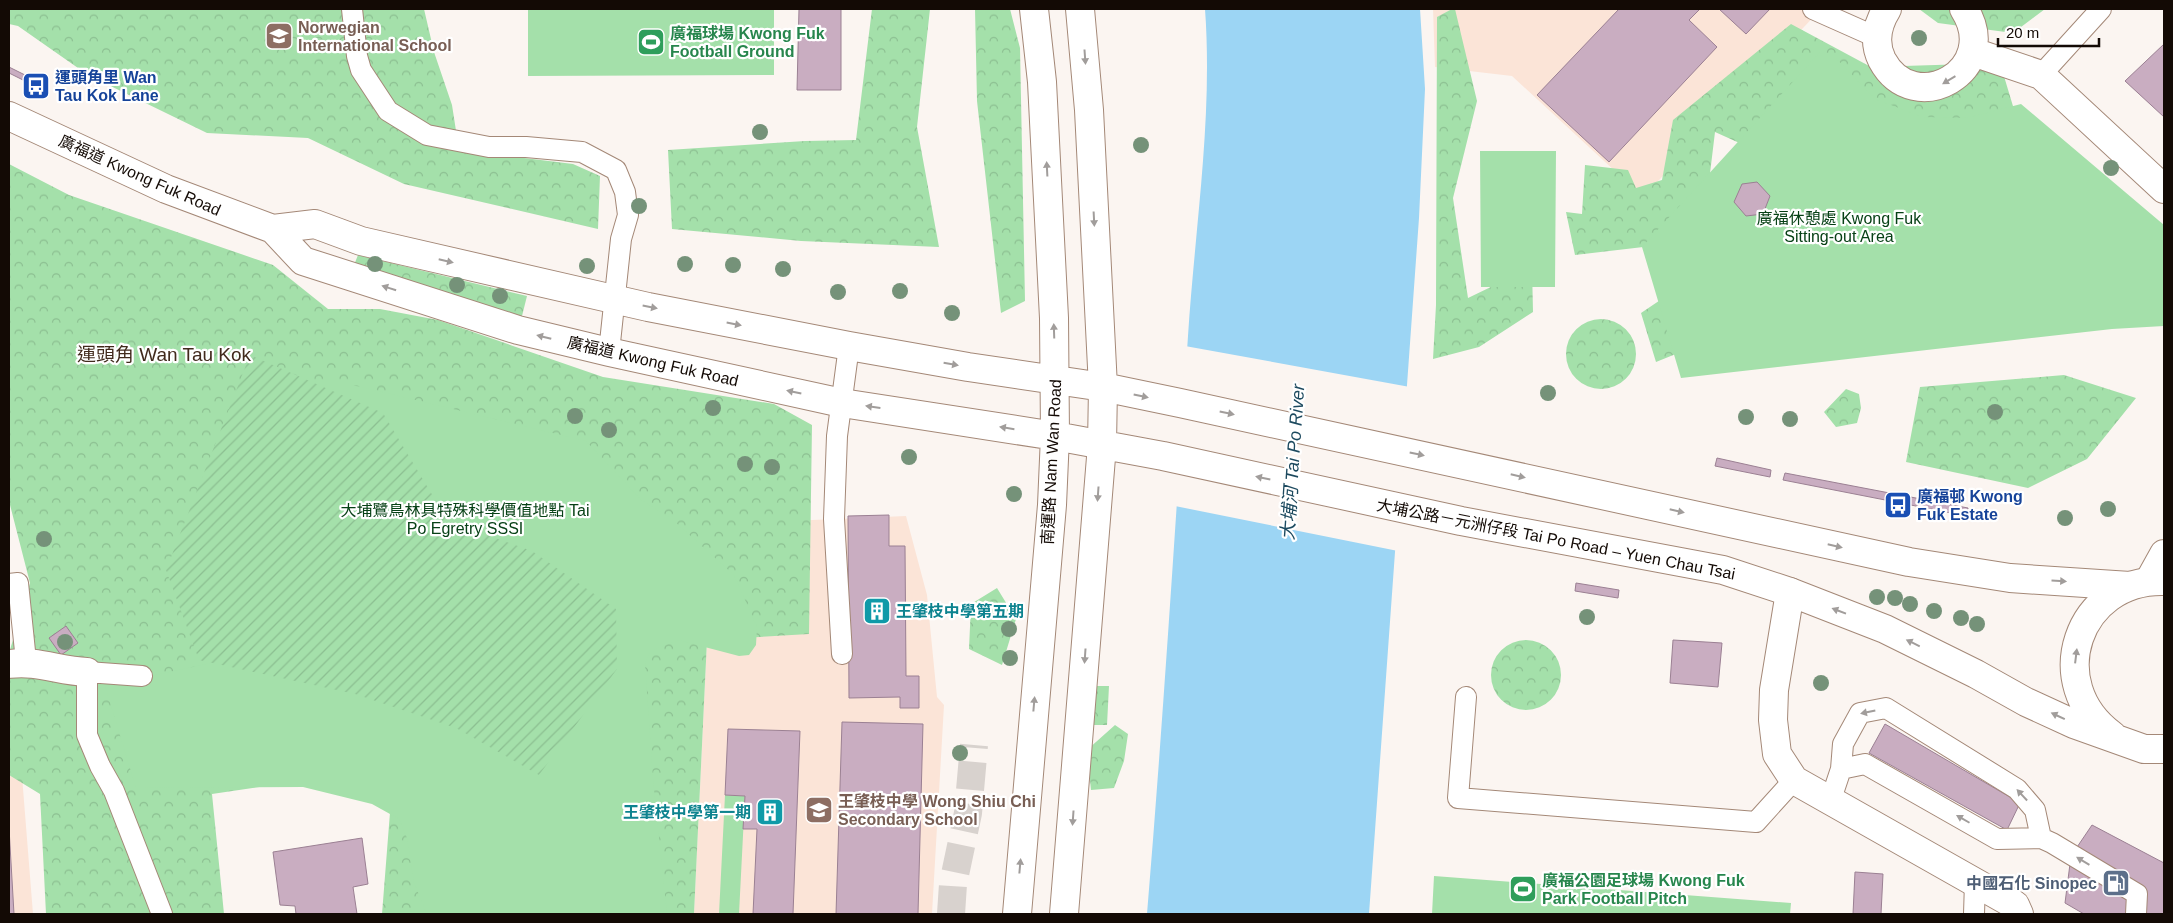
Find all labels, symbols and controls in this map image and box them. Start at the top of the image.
scale bar [1998,15,2099,47]
place label: Norwegian International School [298,19,452,54]
school or university icon: Norwegian International School [264,21,294,51]
text: 20 m [2006,24,2039,41]
place label: 廣福球場 Kwong Fuk Football Ground [670,25,825,60]
sports icon: 廣福球場 Kwong Fuk Football Ground [636,27,666,57]
one-way arrow [1082,49,1090,65]
place label: 運頭角里 Wan Tau Kok Lane [55,69,159,104]
bus stop icon: 運頭角里 Wan Tau Kok Lane [21,71,51,101]
one-way arrow [1942,76,1955,85]
street label: 廣福道 Kwong Fuk Road [56,132,223,219]
one-way arrow [1042,160,1050,176]
park label: 廣福休憩處 Kwong Fuk Sitting-out Area [1757,210,1922,245]
one-way arrow [1090,212,1098,228]
one-way arrow [438,257,453,265]
one-way arrow [381,284,396,292]
one-way arrow [642,304,658,312]
one-way arrow [726,320,742,328]
one-way arrow [1050,323,1058,339]
one-way arrow [537,332,552,340]
street label: 廣福道 Kwong Fuk Road [566,334,740,389]
district label: 運頭角 Wan Tau Kok [77,344,252,365]
one-way arrow [943,361,959,369]
street label: 南運路 Nam Wan Road [1039,379,1064,545]
water label: 大埔河 Tai Po River [1278,382,1308,541]
one-way arrow [787,388,802,396]
one-way arrow [1134,392,1149,400]
one-way arrow [864,403,880,411]
one-way arrow [1220,409,1235,417]
one-way arrow [999,424,1015,432]
one-way arrow [1410,450,1426,458]
one-way arrow [1511,472,1526,480]
one-way arrow [1255,474,1271,482]
one-way arrow [1094,486,1102,502]
place label: 廣福邨 Kwong Fuk Estate [1917,488,2023,523]
bus stop icon: 廣福邨 Kwong Fuk Estate [1883,490,1913,520]
street label: 大埔公路－元洲仔段 Tai Po Road – Yuen Chau Tsai [1375,496,1737,583]
park label: 大埔鷺鳥林具特殊科學價值地點 Tai Po Egretry SSSI [341,502,589,537]
one-way arrow [1669,507,1684,515]
one-way arrow [1828,542,1843,550]
one-way arrow [2051,578,2067,586]
building icon: 王肇枝中學第五期 [862,596,892,626]
place label: 王肇枝中學第五期 [896,602,1024,620]
one-way arrow [1831,607,1846,615]
one-way arrow [1906,639,1920,647]
one-way arrow [1081,648,1089,664]
one-way arrow [2072,648,2080,664]
one-way arrow [1030,695,1038,711]
one-way arrow [1860,708,1876,716]
one-way arrow [2051,712,2065,720]
one-way arrow [2016,790,2028,802]
place label: 王肇枝中學 Wong Shiu Chi Secondary School [838,793,1036,828]
school or university icon: 王肇枝中學 Wong Shiu Chi Secondary School [804,795,834,825]
building icon: 王肇枝中學第一期 [755,797,785,827]
place label: 王肇枝中學第一期 [623,803,751,821]
one-way arrow [1068,810,1076,826]
one-way arrow [1956,815,1969,824]
one-way arrow [1016,857,1024,873]
one-way arrow [2076,857,2089,866]
fuel station icon: 中國石化 Sinopec [2101,868,2131,898]
place label: 廣福公園足球場 Kwong Fuk Park Football Pitch [1542,872,1745,907]
sports icon: 廣福公園足球場 Kwong Fuk Park Football Pitch [1508,874,1538,904]
place label: 中國石化 Sinopec [1966,874,2097,892]

